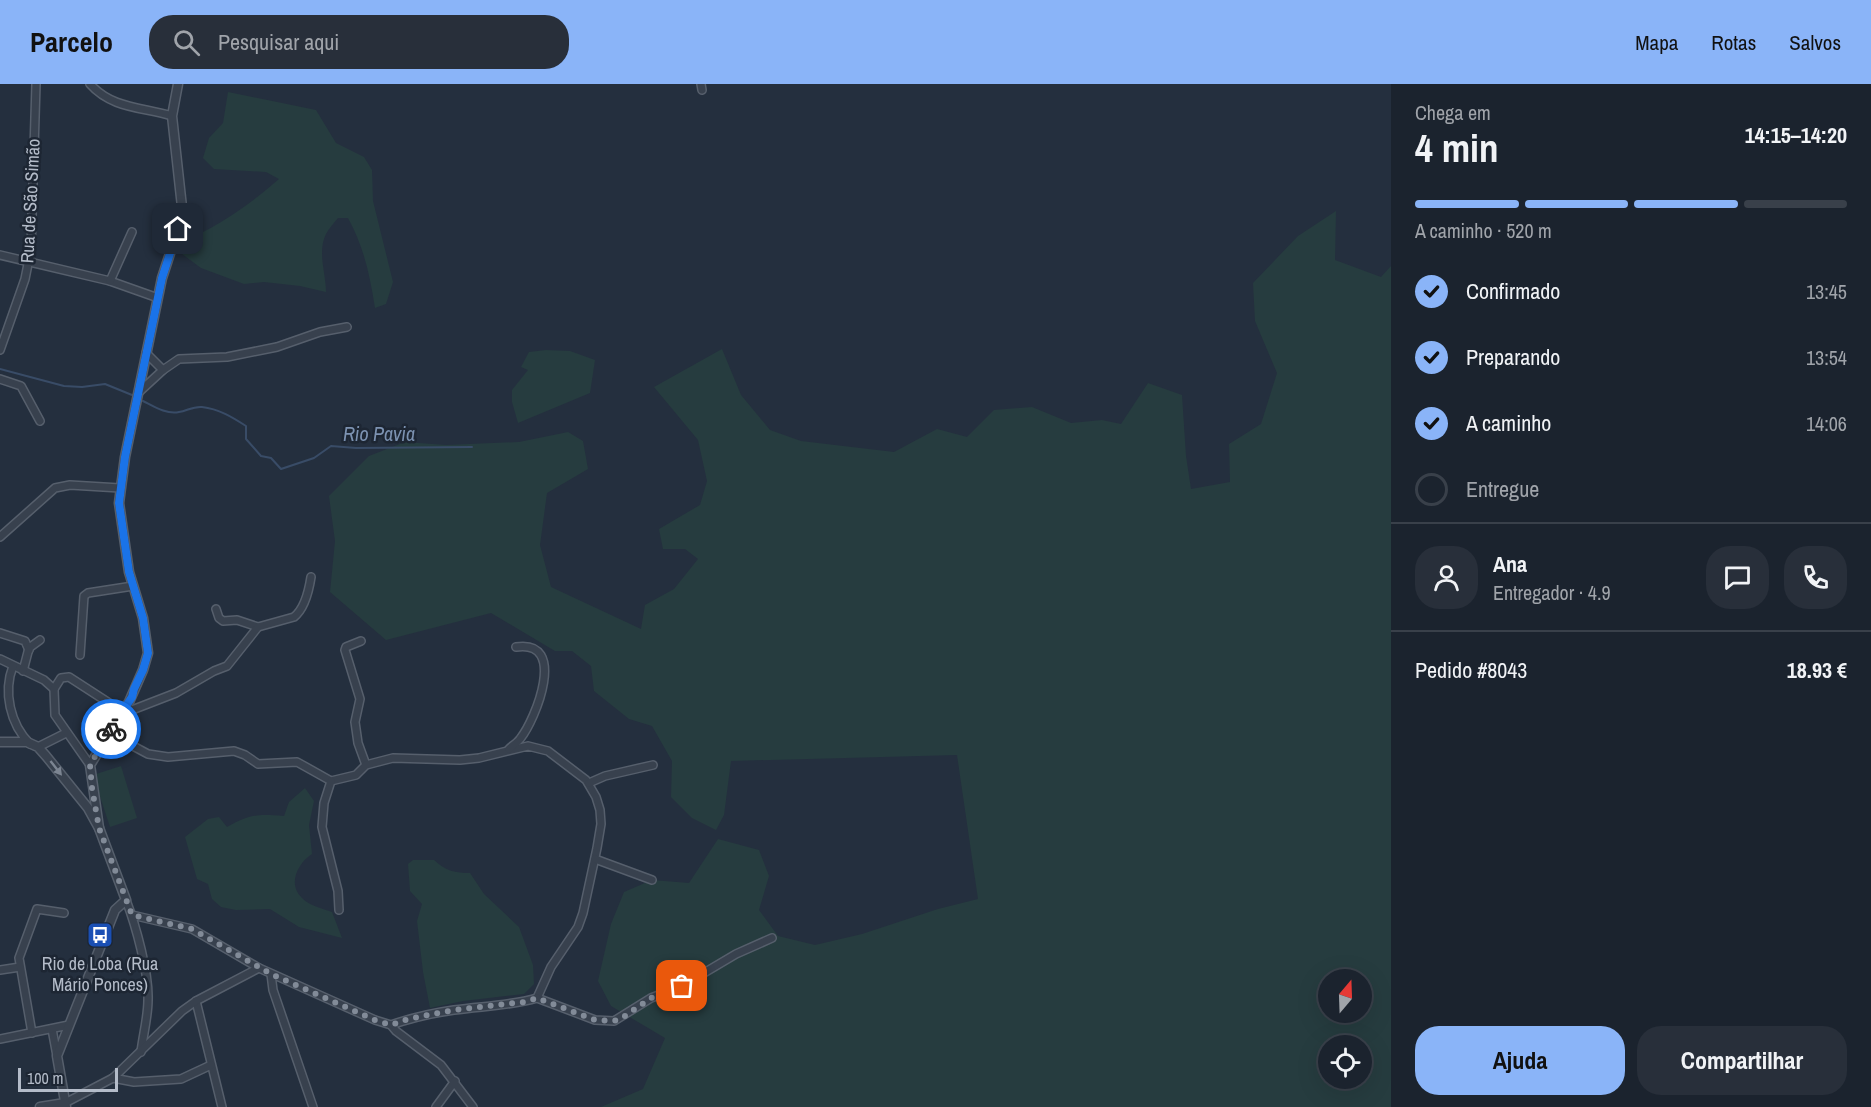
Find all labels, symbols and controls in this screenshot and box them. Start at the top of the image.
search box [149,15,569,69]
text: Parcelo [30,23,113,61]
icon: search [170,26,203,59]
text: Pesquisar aqui [218,27,339,57]
text: Mapa [1635,28,1678,57]
text: Rotas [1711,28,1756,57]
text: Salvos [1789,28,1841,57]
text: Chega em [1415,99,1491,126]
text: 14:15–14:20 [1745,120,1847,150]
text: 4 min [1415,122,1499,174]
street label: Rua de São Simão [14,138,46,264]
pin [152,203,203,254]
icon: home [161,212,194,245]
text: A caminho · 520 m [1415,217,1552,244]
icon: check [1415,275,1448,308]
text: Confirmado [1466,276,1560,306]
text: 13:45 [1806,278,1847,305]
icon: check [1415,341,1448,374]
text: Preparando [1466,342,1560,372]
text: 13:54 [1806,344,1847,371]
icon: check [1415,407,1448,440]
text: A caminho [1466,408,1551,438]
text: 14:06 [1806,410,1847,437]
water label: Rio Pavia [343,420,415,447]
text: Entregue [1466,474,1539,504]
button: person [1415,546,1478,609]
button: chat [1706,546,1769,609]
button: phone [1784,546,1847,609]
text: Ana [1493,549,1527,579]
text: Entregador · 4.9 [1493,579,1611,606]
text: Pedido #8043 [1415,655,1527,685]
text: 18.93 € [1787,655,1847,685]
courier [81,699,141,759]
icon: bike [95,713,128,746]
one-way arrow [49,760,62,776]
bus stop icon: Rio de Loba (Rua Mário Ponces) [85,920,115,950]
place label: Rio de Loba (Rua Mário Ponces) [42,951,158,997]
pin [656,960,707,1011]
icon: bag [665,969,698,1002]
north arrow [1318,969,1372,1023]
map controls [1318,969,1372,1089]
button: Ajuda [1415,1026,1625,1095]
button: Compartilhar [1637,1026,1847,1095]
button: locate [1318,1035,1372,1089]
scale bar [18,1065,118,1092]
text: 100 m [27,1067,63,1089]

